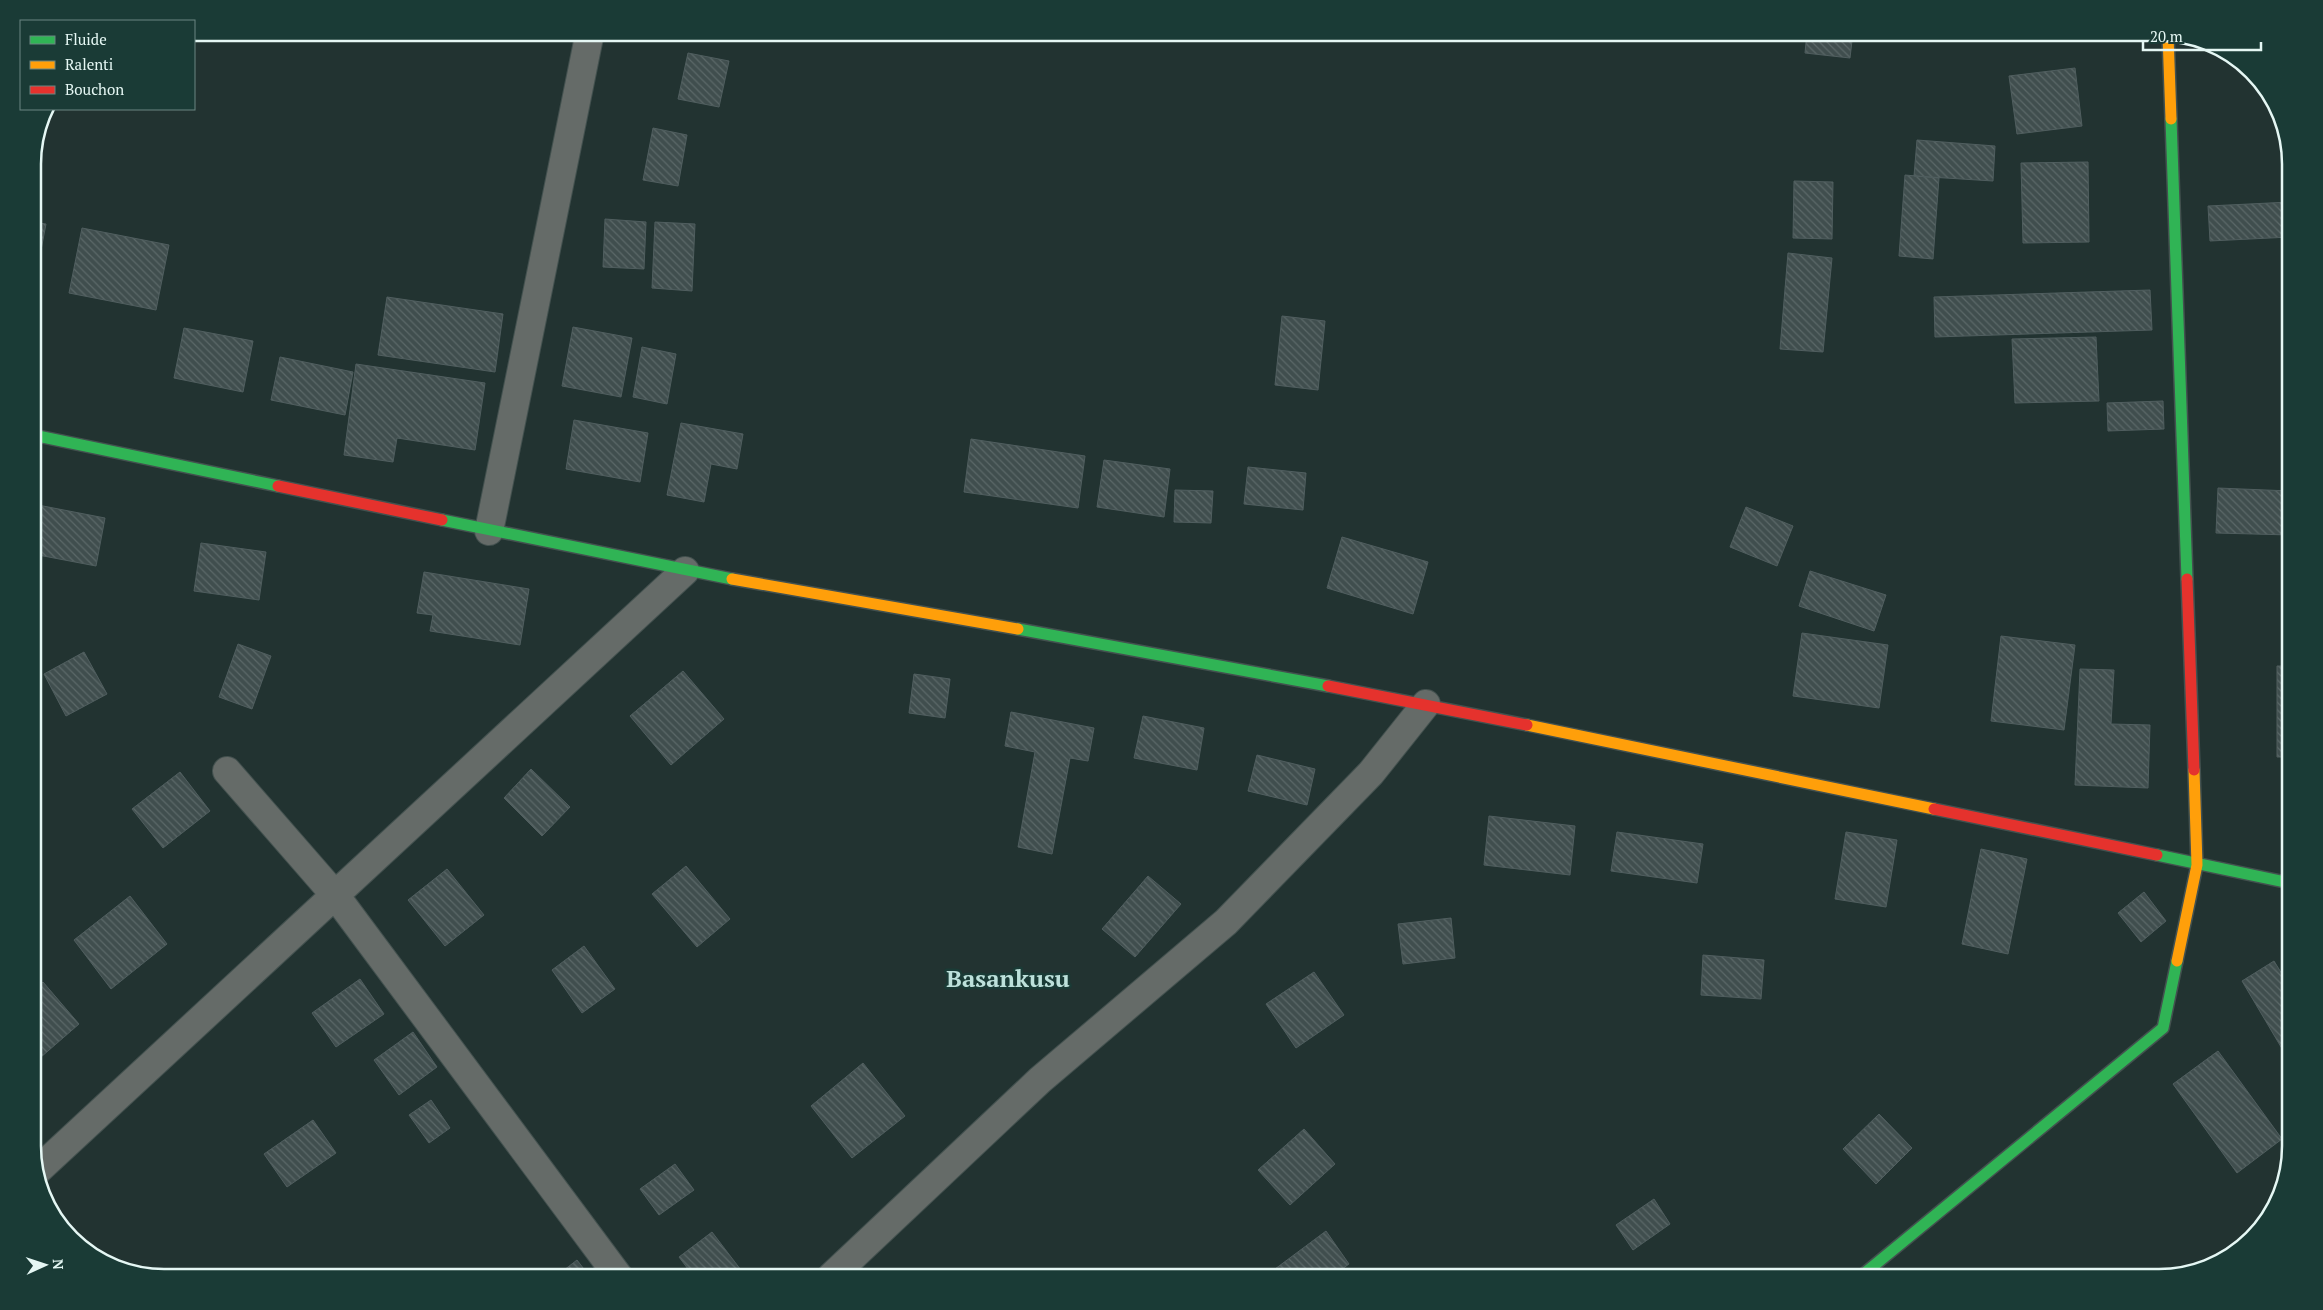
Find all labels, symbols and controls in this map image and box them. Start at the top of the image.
legend [20,20,195,110]
scale bar [2143,20,2260,52]
text: 20 m [2150,26,2183,46]
text: Fluide [65,29,107,49]
text: Ralenti [65,54,113,74]
text: Bouchon [65,79,124,99]
district label: Basankusu [946,962,1070,994]
north arrow [20,1240,70,1290]
text: N [49,1258,68,1270]

